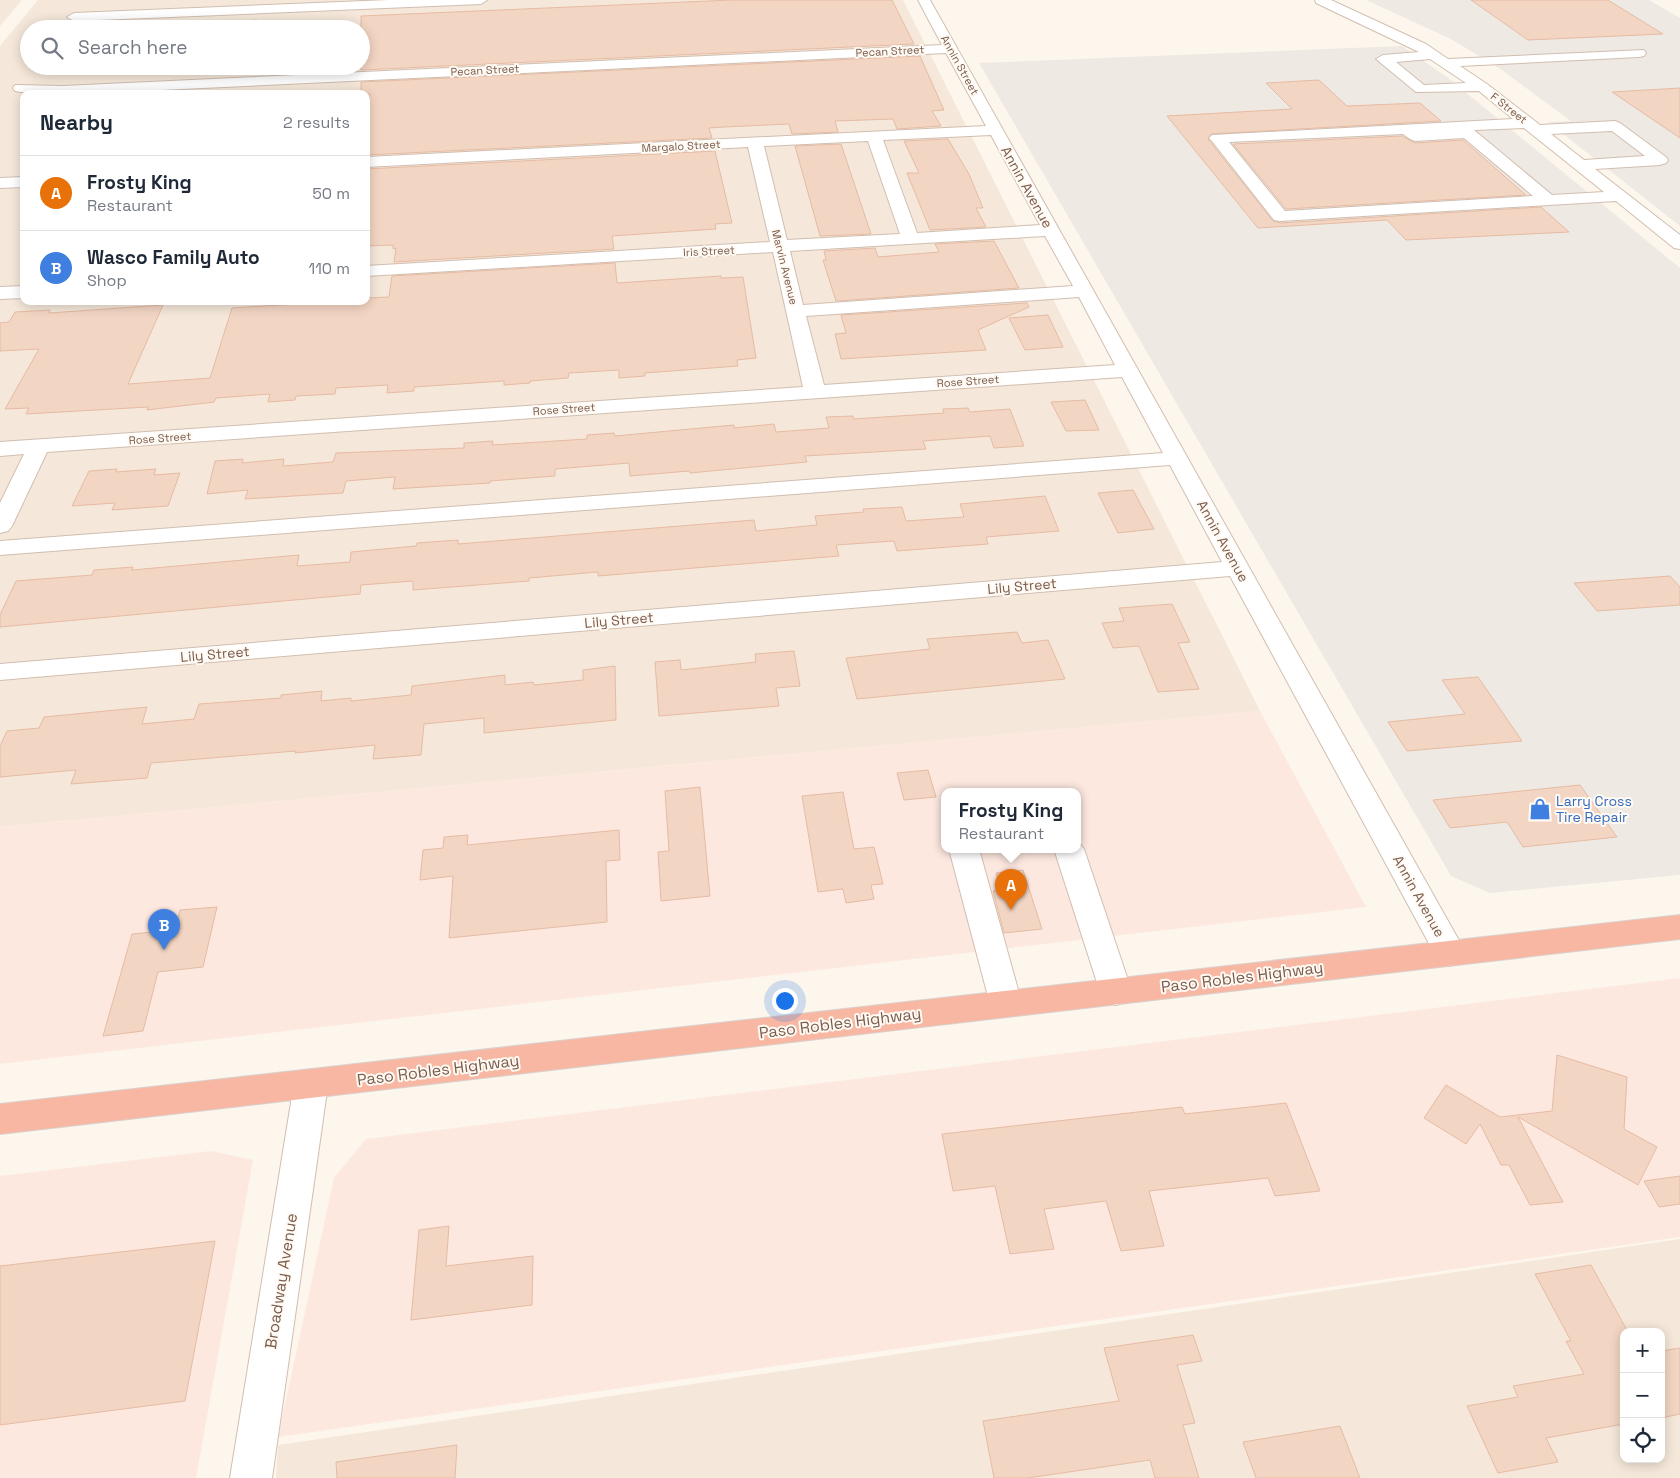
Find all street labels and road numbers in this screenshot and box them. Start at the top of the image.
street label: Annin Street [938,33,982,97]
street label: Pecan Street [855,42,925,60]
street label: Pecan Street [450,61,520,79]
street label: F Street [1488,89,1530,127]
street label: Margalo Street [641,137,721,155]
street label: Annin Avenue [997,143,1057,231]
street label: Marvin Avenue [769,228,801,306]
street label: Iris Street [683,243,735,259]
street label: Rose Street [936,372,1000,390]
street label: Rose Street [532,400,596,418]
street label: Rose Street [128,429,192,447]
street label: Annin Avenue [1193,497,1253,585]
street label: Lily Street [987,574,1057,598]
street label: Lily Street [584,608,654,632]
street label: Lily Street [180,642,250,666]
street label: Annin Avenue [1389,852,1449,940]
street label: Paso Robles Highway [1160,957,1324,997]
street label: Paso Robles Highway [758,1003,922,1043]
street label: Paso Robles Highway [356,1050,520,1090]
street label: Broadway Avenue [260,1212,302,1350]

